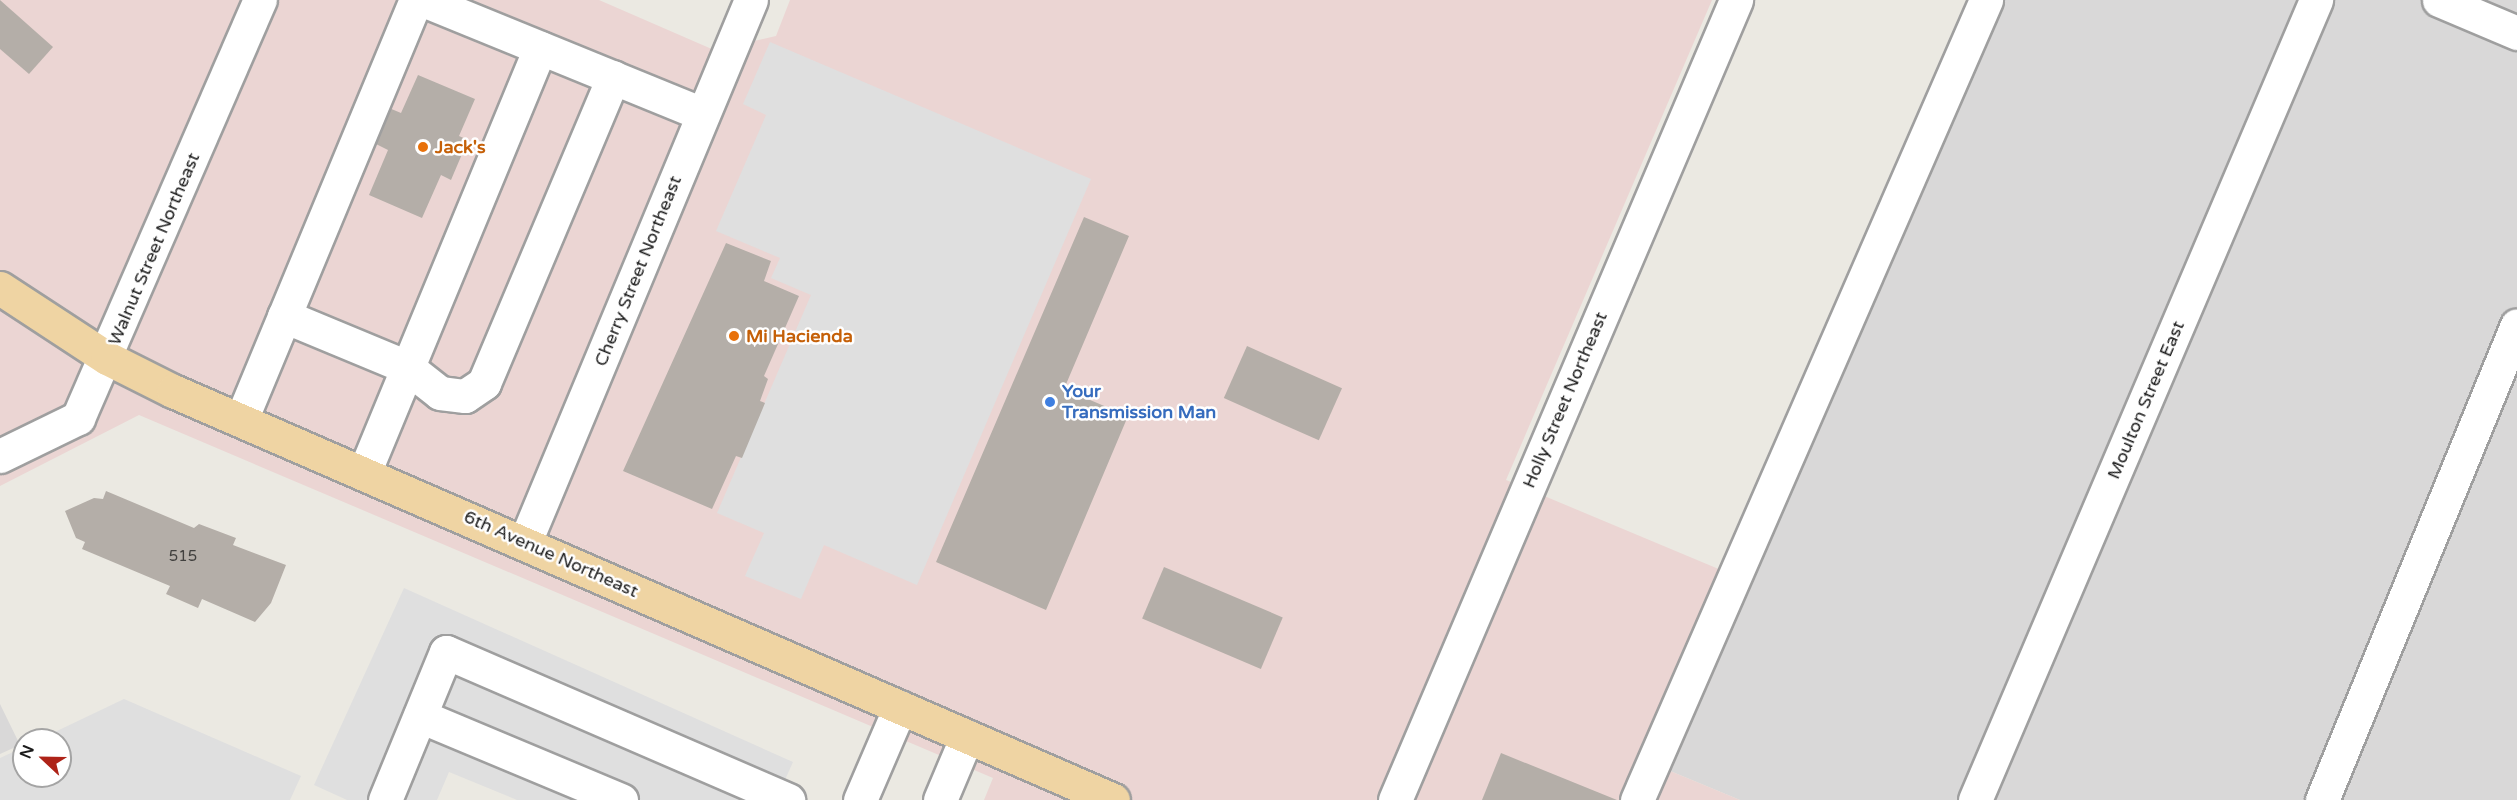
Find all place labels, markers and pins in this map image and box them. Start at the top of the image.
place label: Jack's [435,136,486,158]
marker: Jack's [416,140,430,154]
place label: Mi Hacienda [746,325,853,347]
marker: Mi Hacienda [727,329,741,343]
place label: Your Transmission Man [1062,381,1216,424]
marker: Your Transmission Man [1043,395,1057,409]

